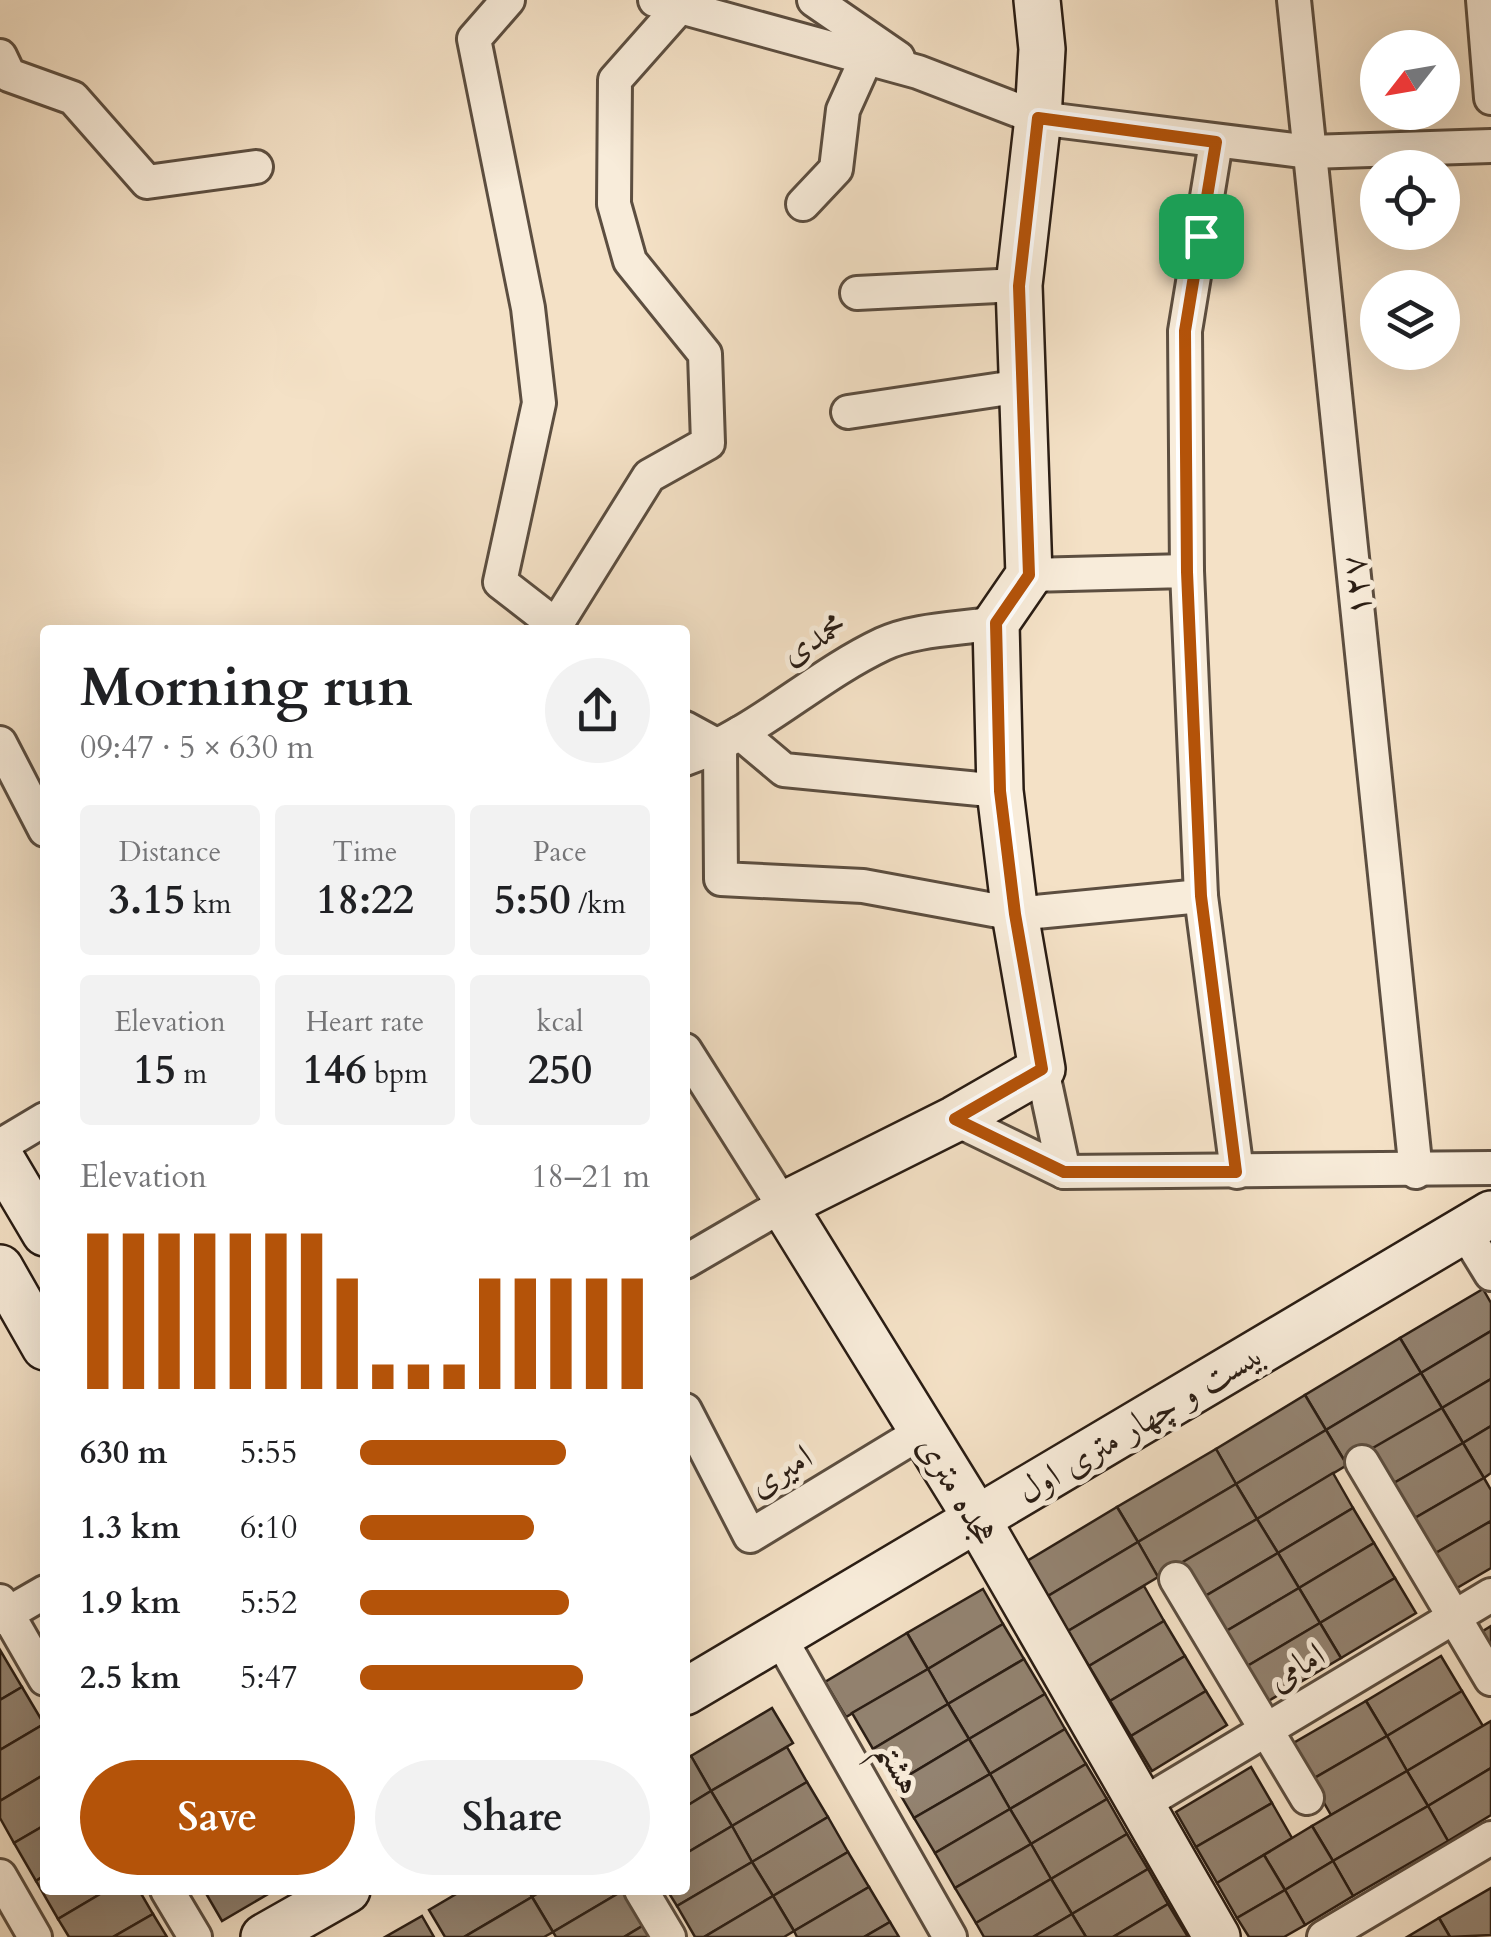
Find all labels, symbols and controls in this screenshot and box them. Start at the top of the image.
north arrow [1360,30,1460,130]
map controls [1360,30,1460,370]
button: locate [1360,150,1460,250]
pin [1159,194,1244,279]
icon: arrive [1174,209,1229,264]
button: layers [1360,270,1460,370]
street label: ۱۲۷ [1329,553,1383,619]
street label: محمدی [772,601,855,677]
text: Morning run [80,651,413,725]
button: share [545,658,650,763]
text: 09:47 · 5 × 630 m [80,726,314,770]
text: Distance [119,833,221,871]
text: Time [333,833,397,871]
text: Pace [533,833,587,871]
text: 3.15 [109,871,185,928]
text: 18:22 [316,871,414,928]
text: 5:50 [494,871,571,928]
text: km [185,885,231,923]
text: /km [571,885,626,923]
text: Elevation [114,1003,226,1041]
text: Heart rate [306,1003,424,1041]
text: kcal [537,1003,583,1041]
text: 15 [133,1041,176,1098]
text: 146 [302,1041,367,1098]
text: 250 [528,1041,592,1098]
text: m [176,1055,207,1093]
text: bpm [367,1055,428,1093]
text: Elevation [80,1155,207,1199]
text: 18–21 m [531,1155,650,1199]
street label: بیست و چهار متری اول [1008,1330,1273,1516]
street label: هجده متری [905,1426,1009,1555]
text: 630 m [80,1431,167,1475]
text: 5:55 [240,1431,297,1475]
street label: امیری [739,1433,822,1509]
text: 1.3 km [80,1506,180,1550]
text: 6:10 [240,1506,297,1550]
text: 1.9 km [80,1581,180,1625]
text: 5:52 [240,1581,297,1625]
street label: امامی [1259,1631,1334,1703]
text: 2.5 km [80,1656,180,1700]
text: 5:47 [240,1656,297,1700]
street label: هشتم [856,1732,934,1808]
button: Save [80,1760,355,1875]
button: Share [375,1760,650,1875]

